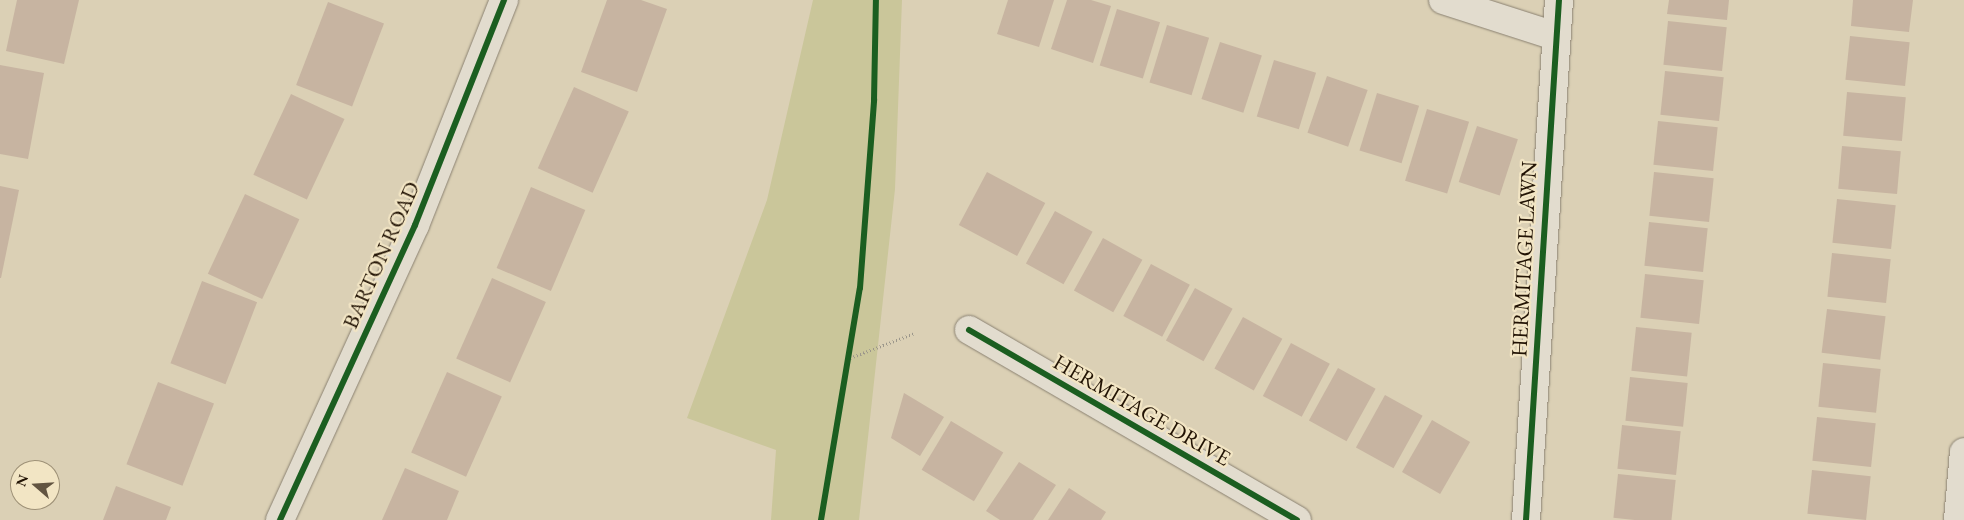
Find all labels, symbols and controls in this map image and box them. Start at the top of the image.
street label: HERMITAGE LAWN [1506,160,1542,358]
street label: BARTON ROAD [337,177,425,333]
street label: HERMITAGE DRIVE [1049,348,1235,472]
north arrow [10,460,60,510]
text: N [11,472,32,489]

